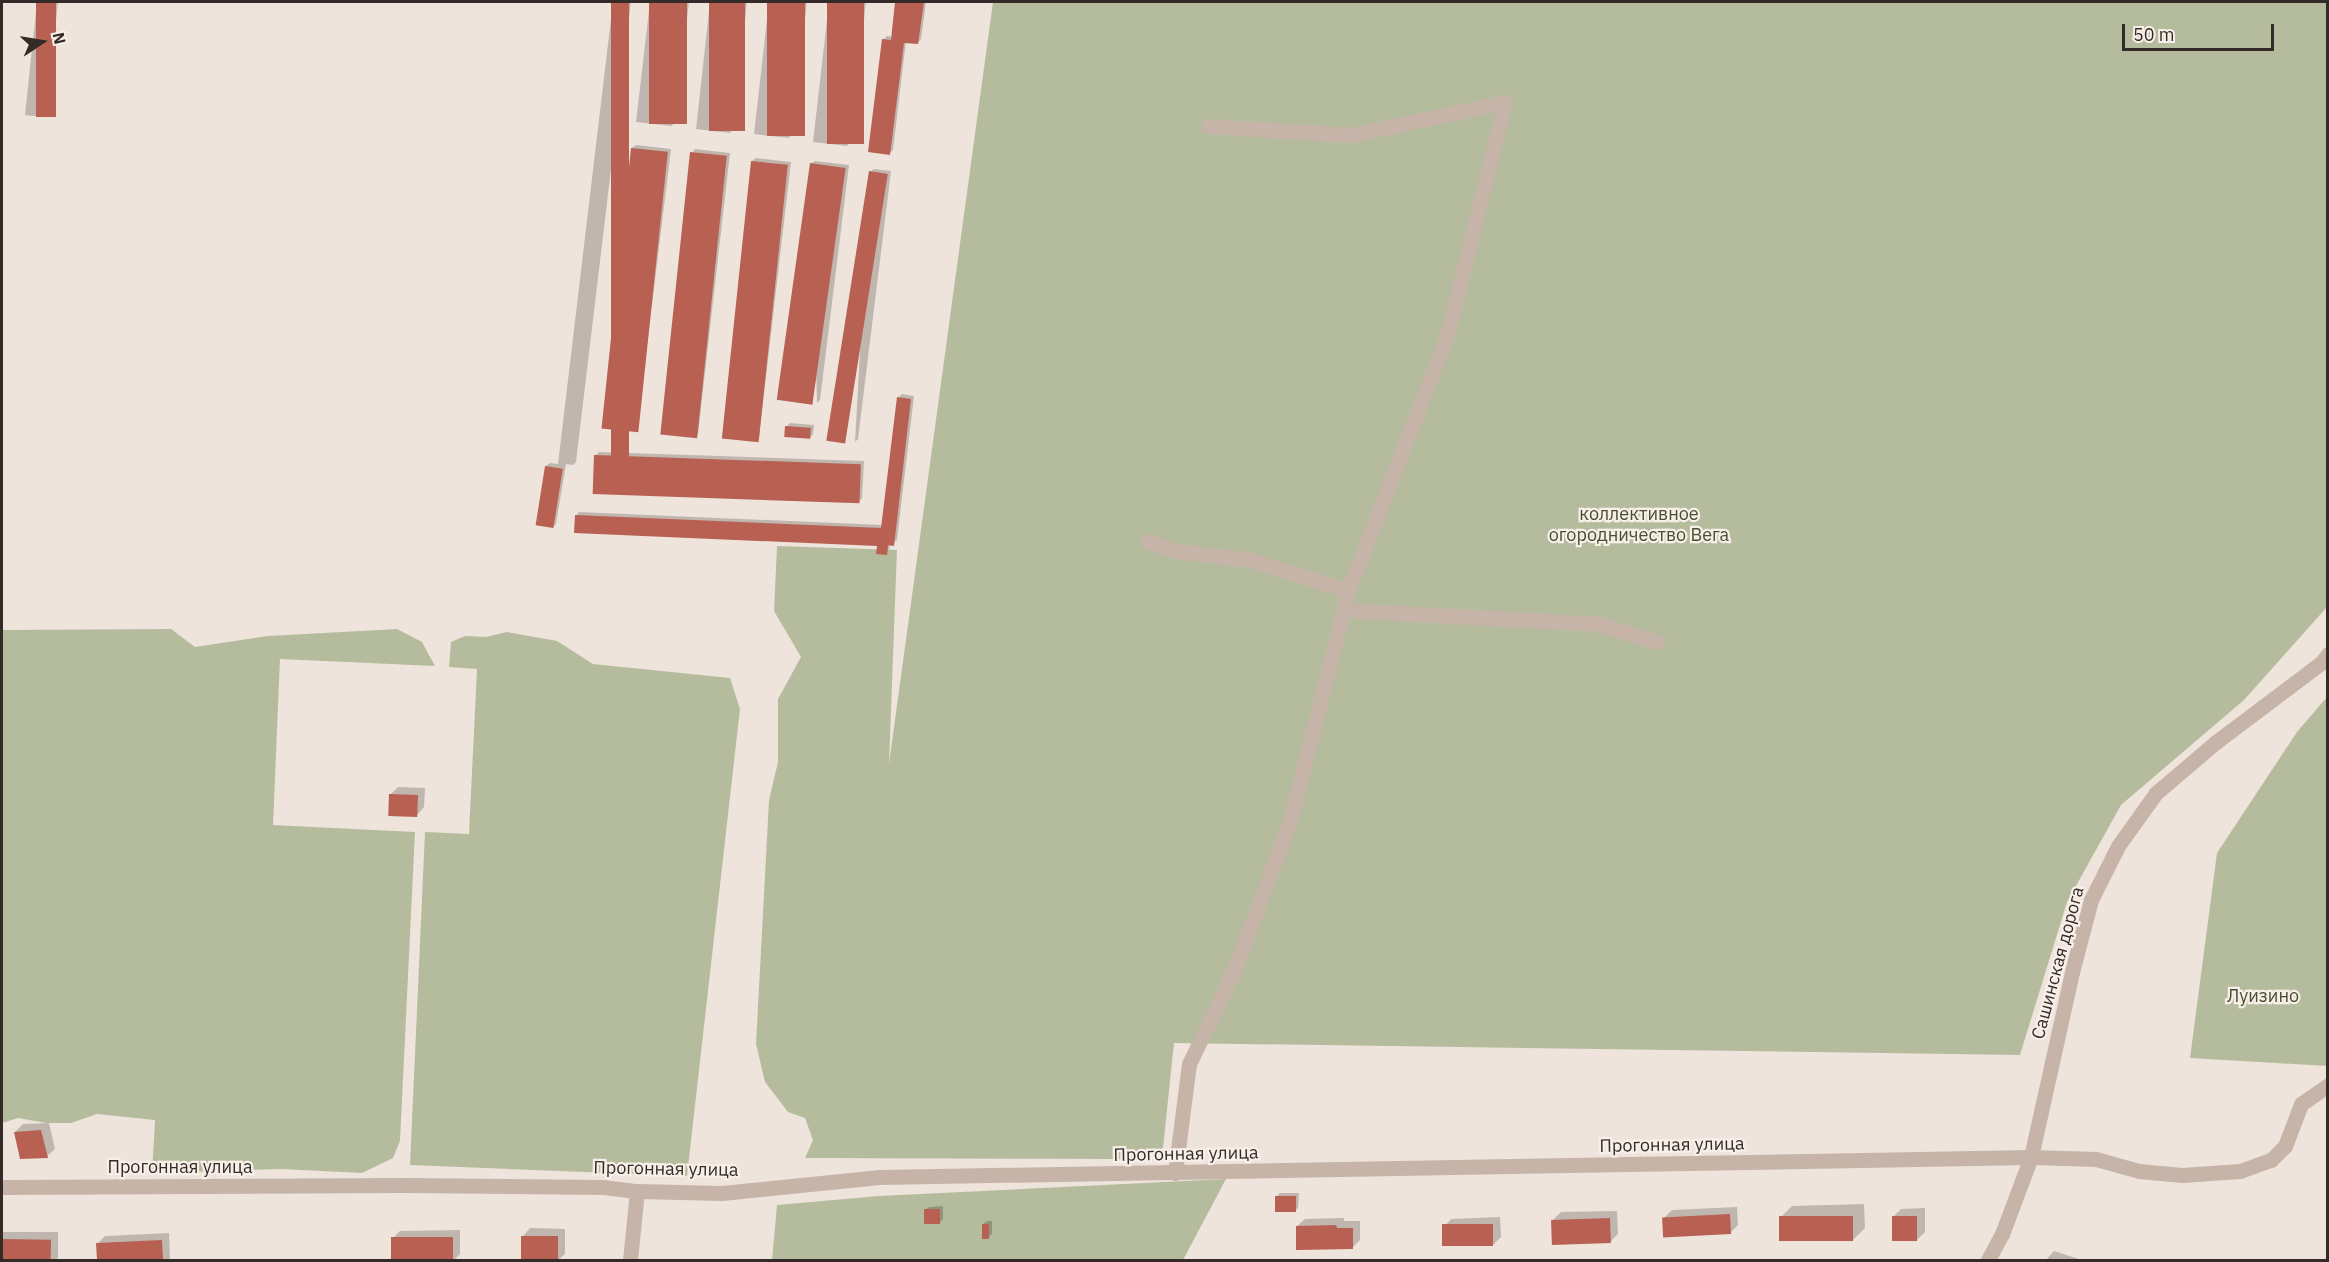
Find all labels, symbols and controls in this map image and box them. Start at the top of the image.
north arrow [12,12,72,72]
scale bar [2125,12,2276,50]
text: 50 m [2133,23,2175,46]
text: N [49,31,71,46]
park label: коллективное огородничество Вега [1549,504,1729,546]
street label: Сашинская дорога [2027,884,2089,1042]
park label: Луизино [2227,985,2299,1007]
street label: Прогонная улица [1599,1133,1745,1157]
street label: Прогонная улица [1113,1142,1259,1166]
street label: Прогонная улица [107,1156,253,1178]
street label: Прогонная улица [593,1157,739,1181]

